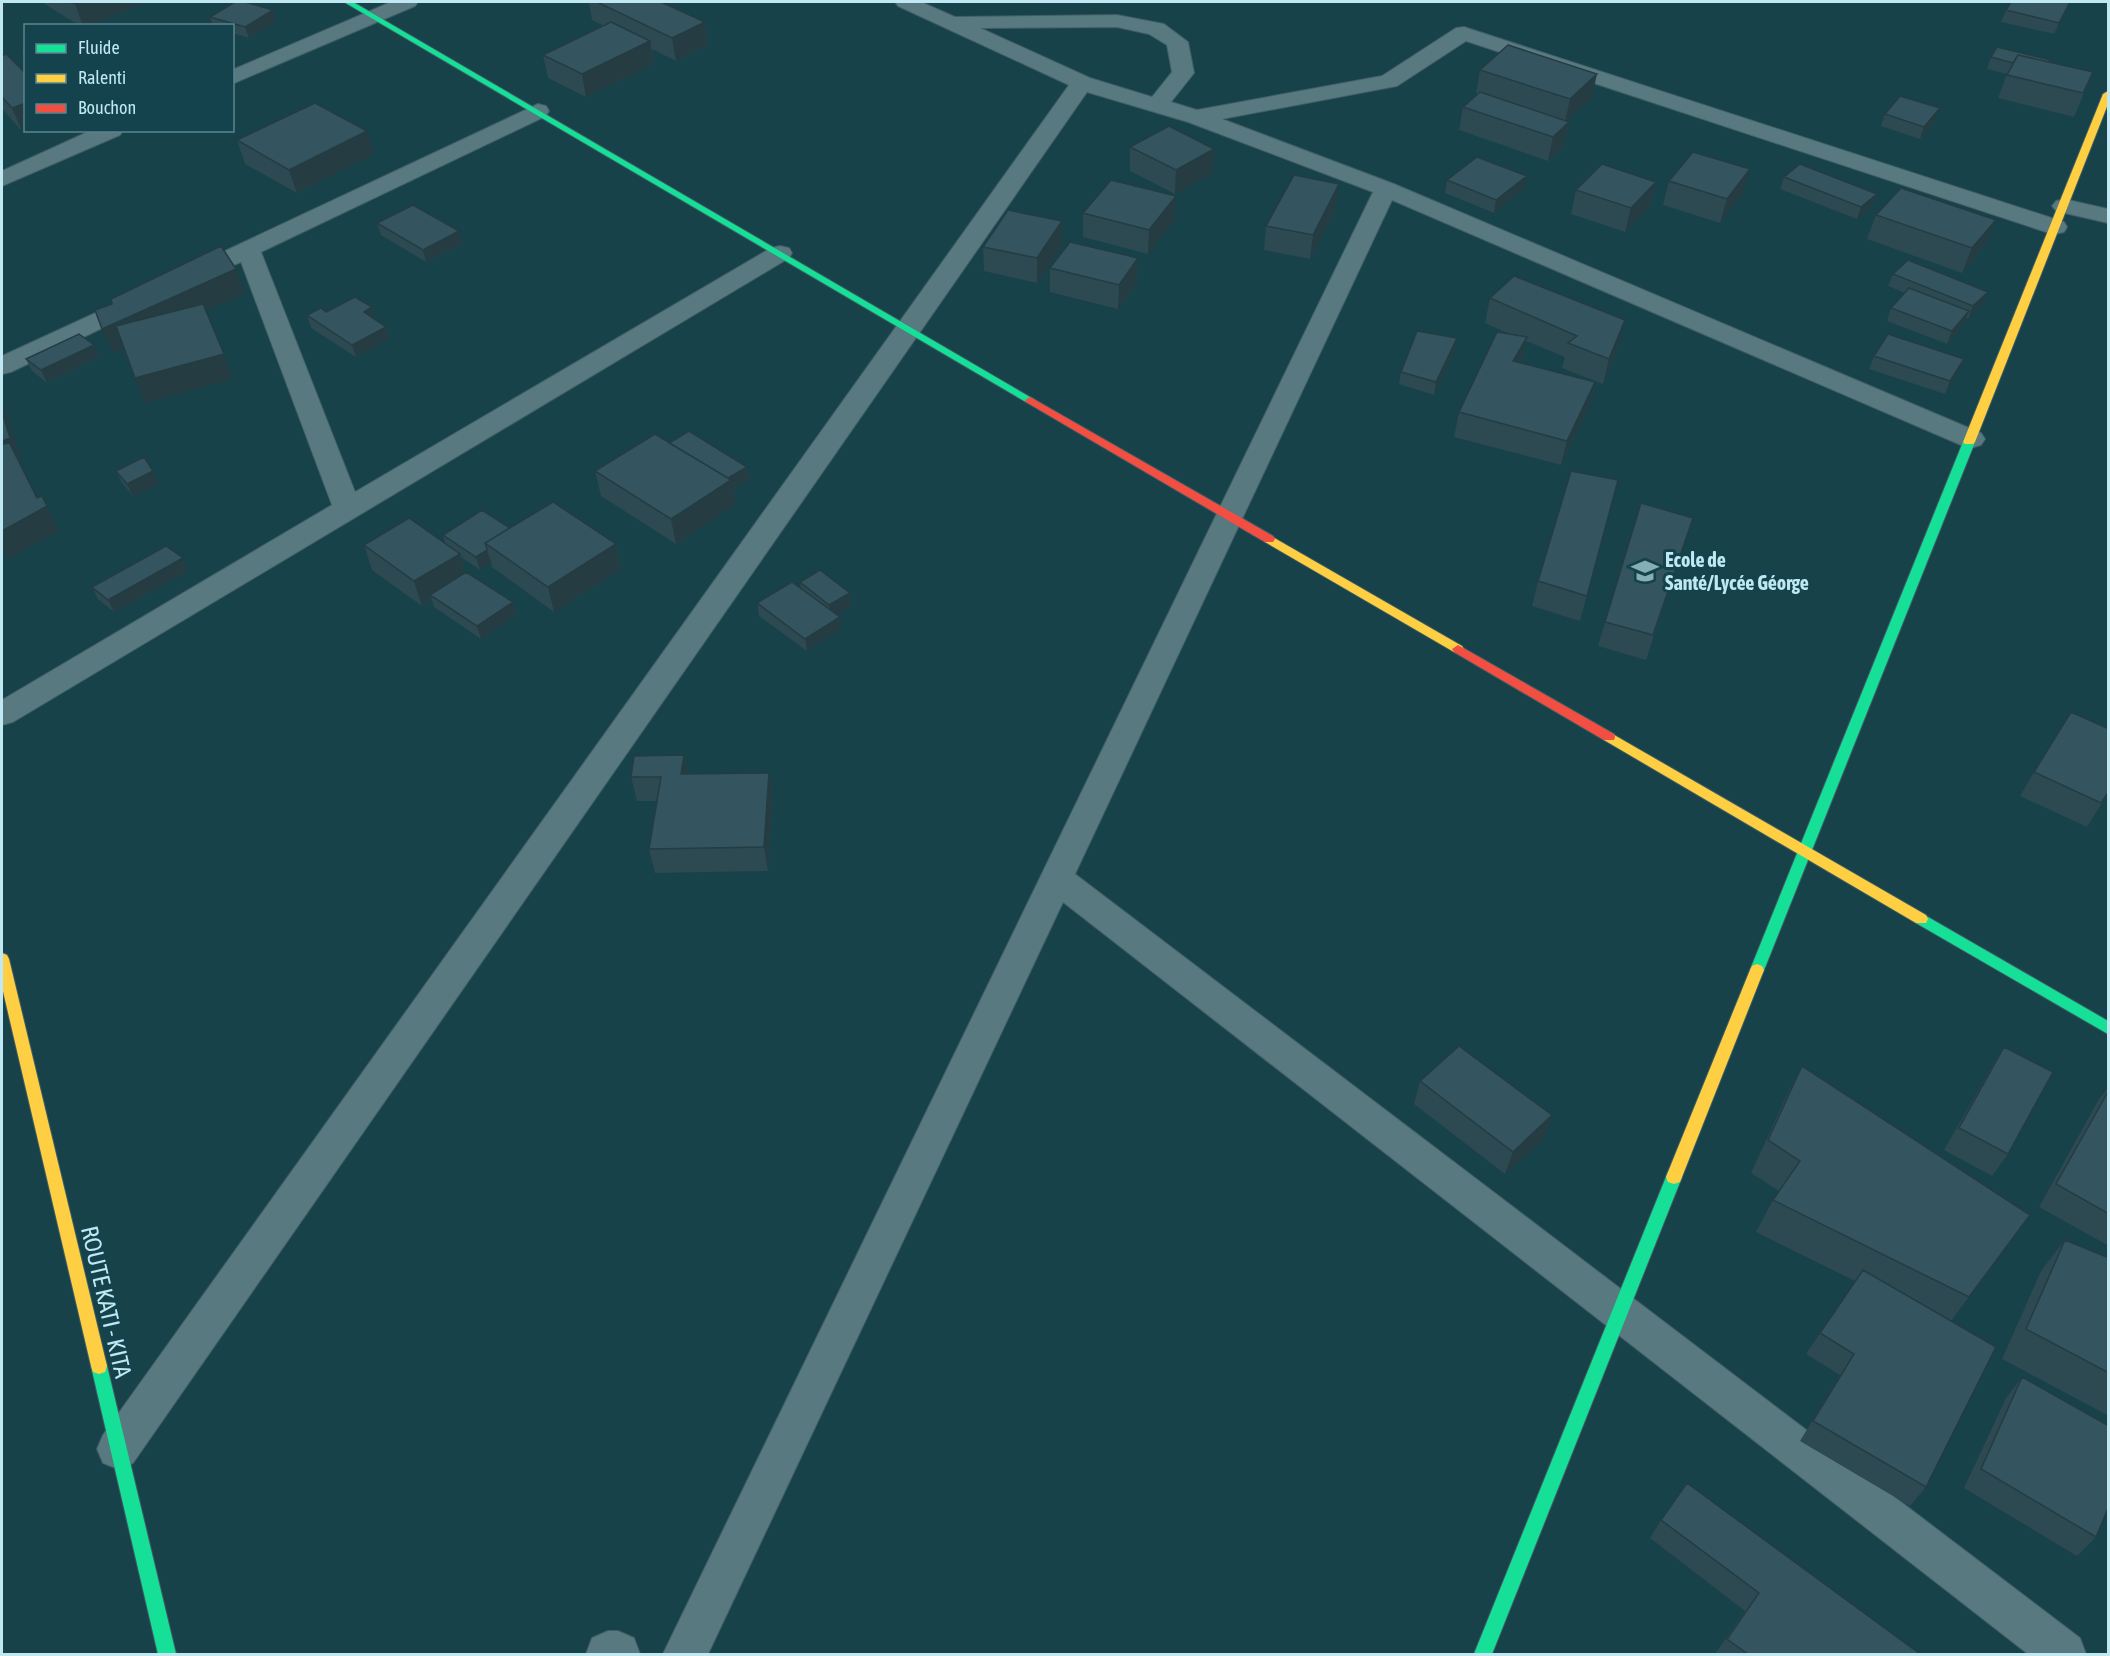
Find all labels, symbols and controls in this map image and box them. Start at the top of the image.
legend [24,24,234,132]
text: Fluide [78,37,120,58]
text: Ralenti [78,67,126,88]
text: Bouchon [78,97,136,118]
place label: Ecole de Santé/Lycée Géorge [1665,548,1809,594]
school or university icon: Ecole de Santé/Lycée Géorge [1630,556,1660,586]
street label: ROUTE KATI - KITA [76,1223,137,1381]

